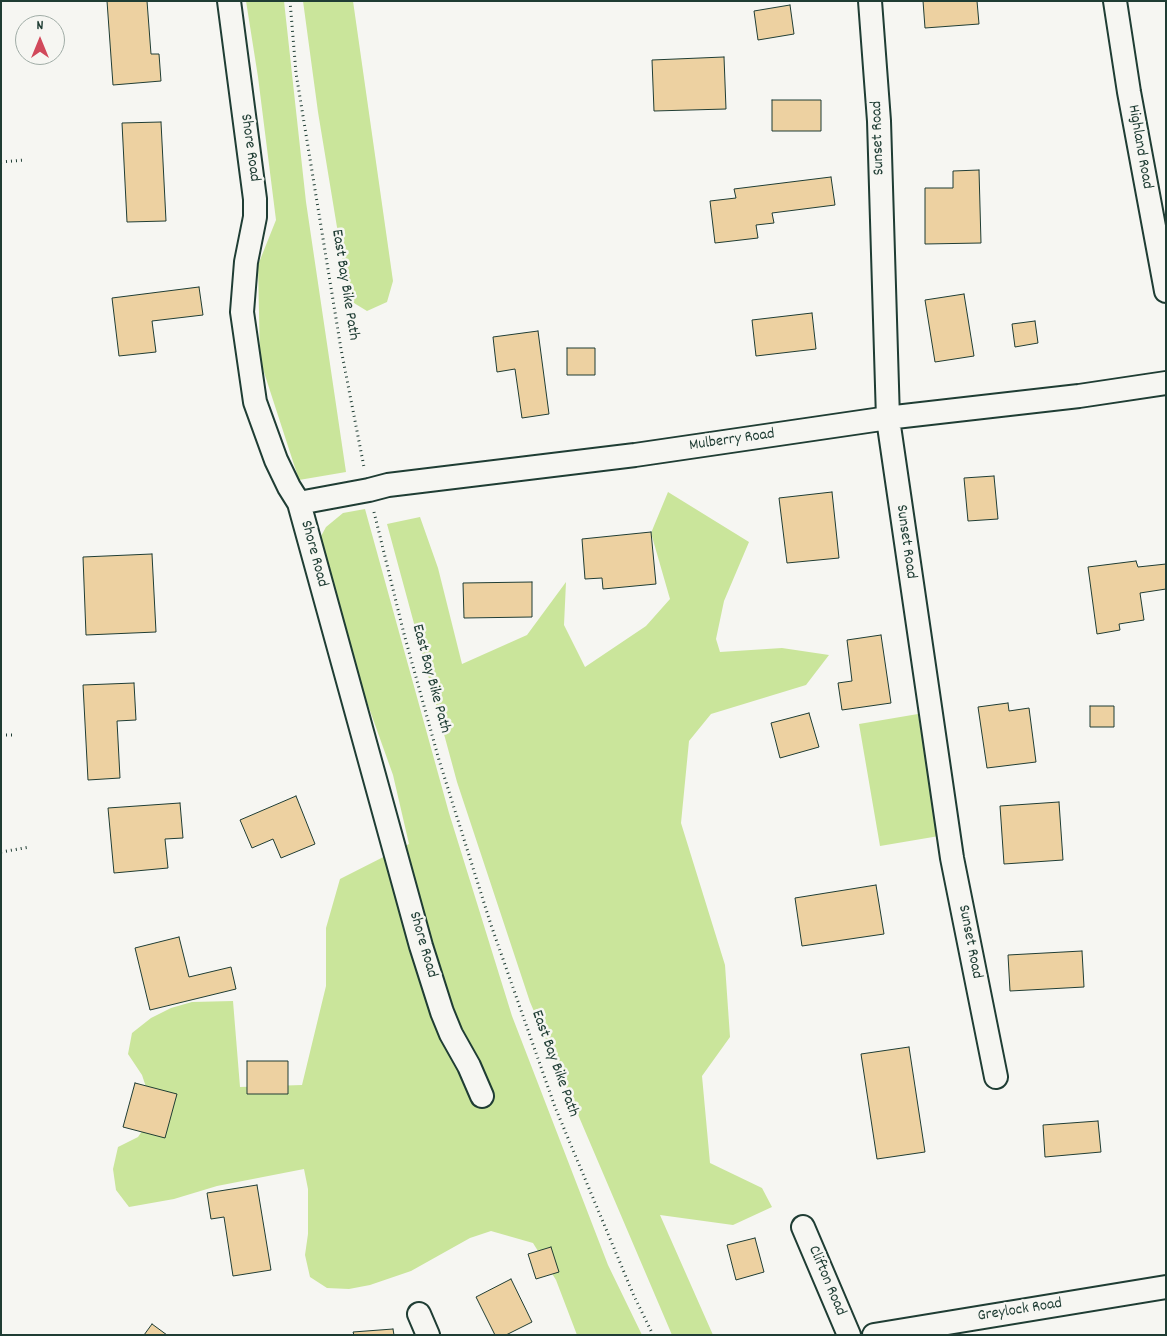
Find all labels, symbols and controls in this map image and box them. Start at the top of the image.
north arrow [15,15,65,65]
text: N [37,16,43,36]
street label: Sunset Road [868,100,890,176]
street label: Highland Road [1122,103,1156,191]
street label: Shore Road [235,113,263,183]
street label: East Bay Bike Path [326,228,362,342]
street label: Mulberry Road [688,426,776,456]
street label: Sunset Road [890,504,920,580]
street label: Shore Road [295,519,331,589]
street label: East Bay Bike Path [406,622,454,736]
street label: Sunset Road [952,904,986,980]
street label: Shore Road [403,910,441,980]
street label: East Bay Bike Path [526,1008,582,1120]
street label: Clifton Road [803,1243,849,1319]
street label: Greylock Road [977,1295,1063,1327]

